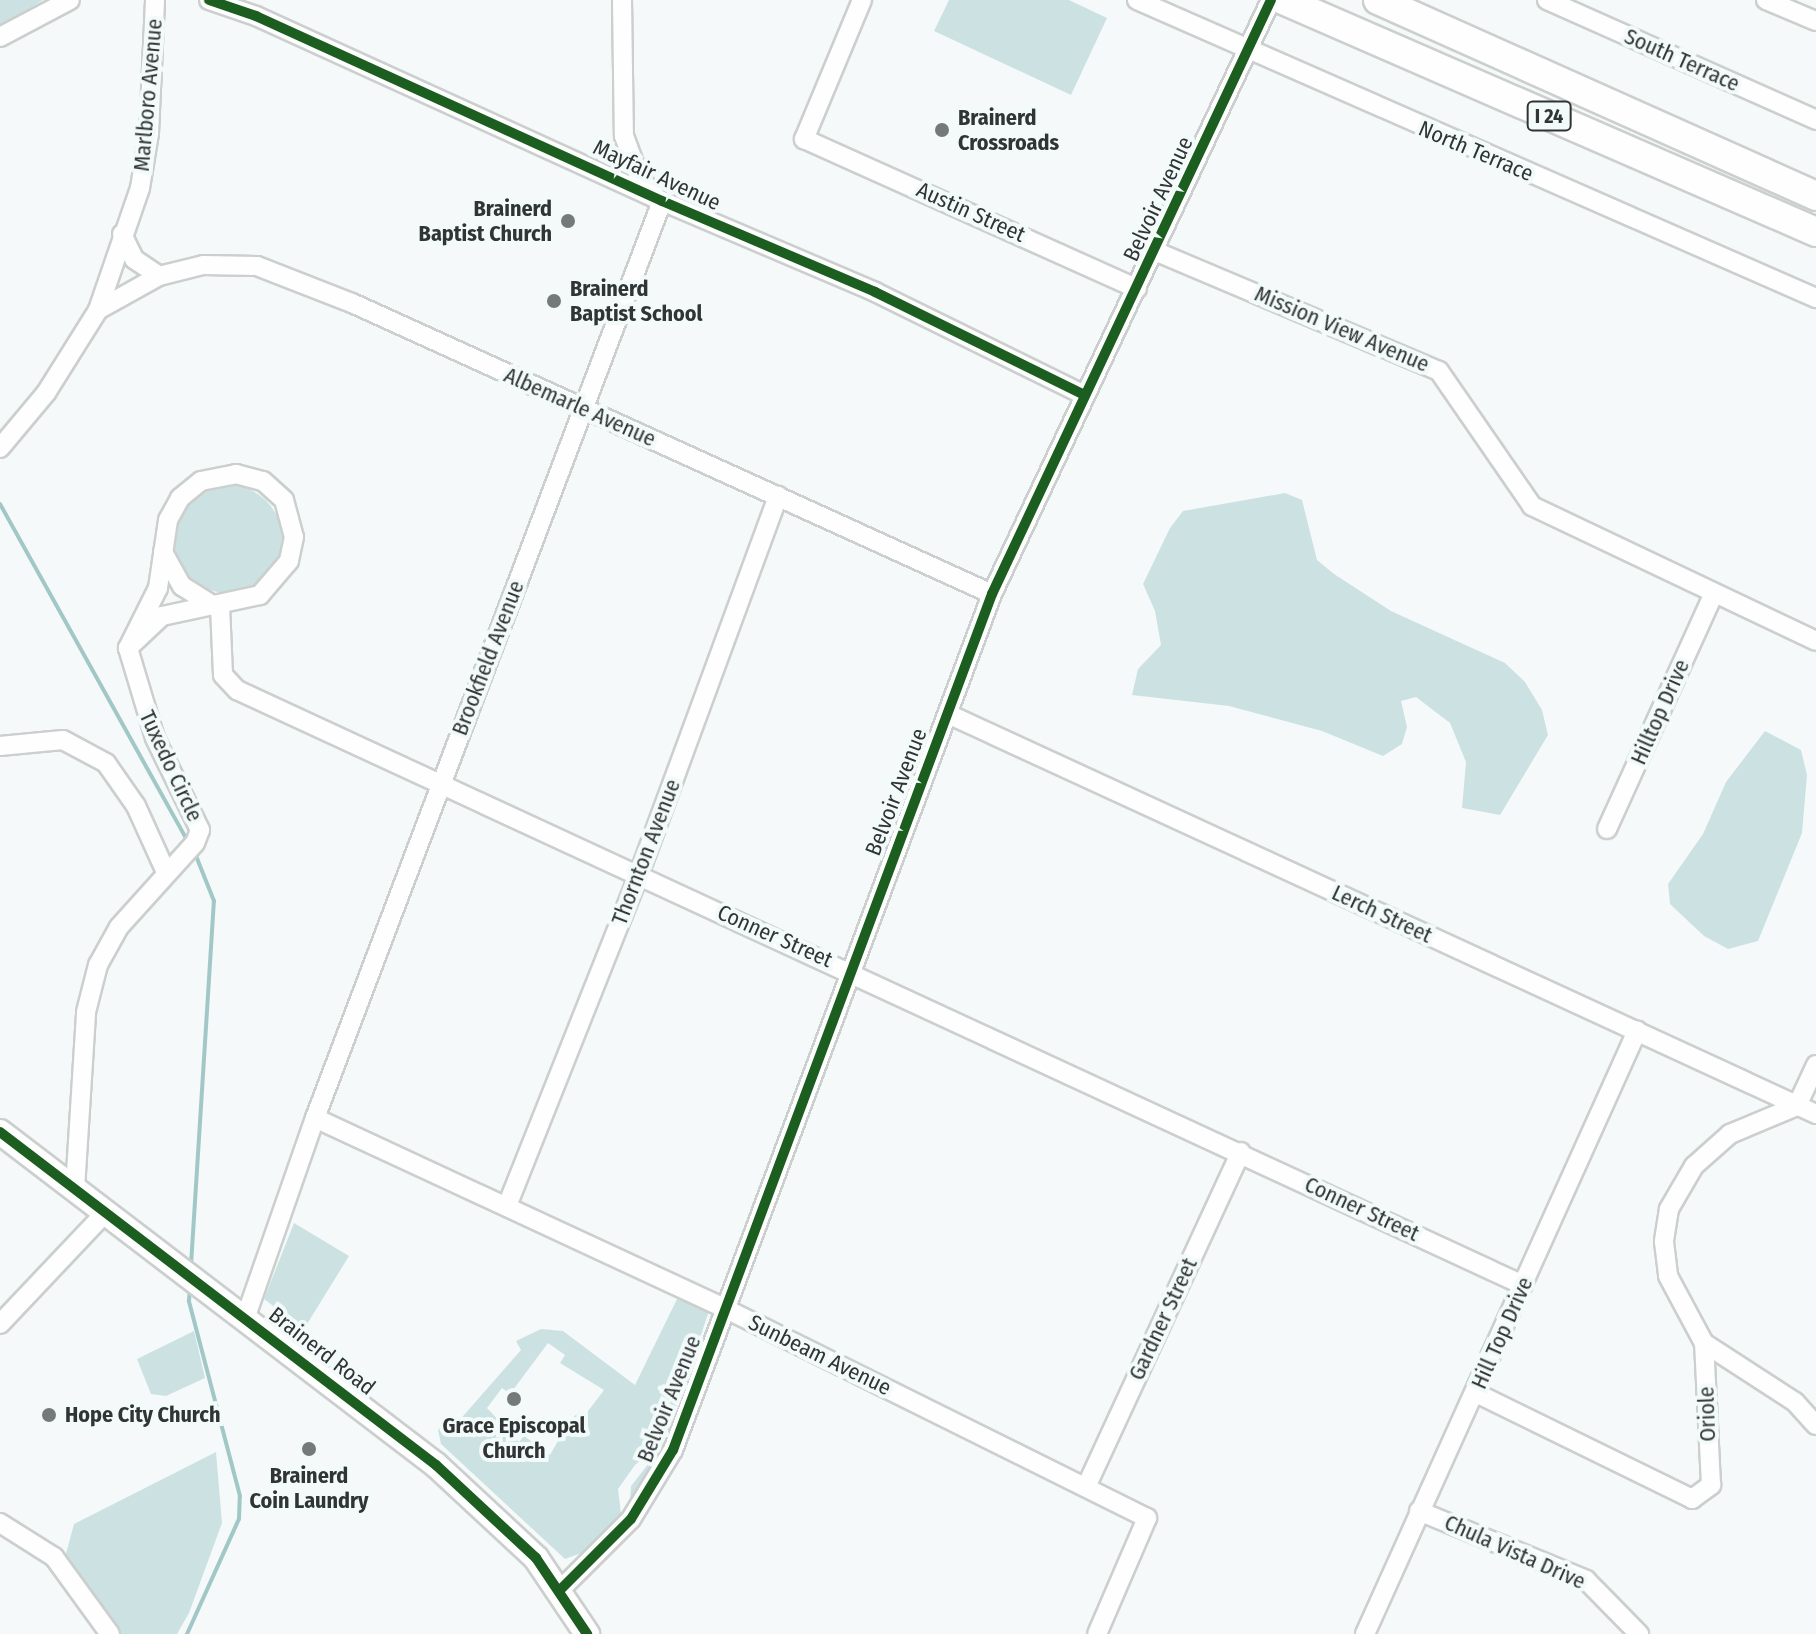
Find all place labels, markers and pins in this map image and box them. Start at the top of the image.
place label: Brainerd Crossroads [958,104,1059,156]
marker: Brainerd Crossroads [933,121,951,139]
place label: Brainerd Baptist Church [419,195,552,246]
marker: Brainerd Baptist Church [559,212,577,230]
place label: Brainerd Baptist School [570,275,703,326]
marker: Brainerd Baptist School [545,292,563,310]
marker: Grace Episcopal Church [505,1390,523,1408]
place label: Hope City Church [65,1402,220,1428]
marker: Hope City Church [40,1406,58,1424]
place label: Grace Episcopal Church [442,1412,586,1464]
marker: Brainerd Coin Laundry [300,1440,318,1458]
place label: Brainerd Coin Laundry [249,1462,369,1514]

